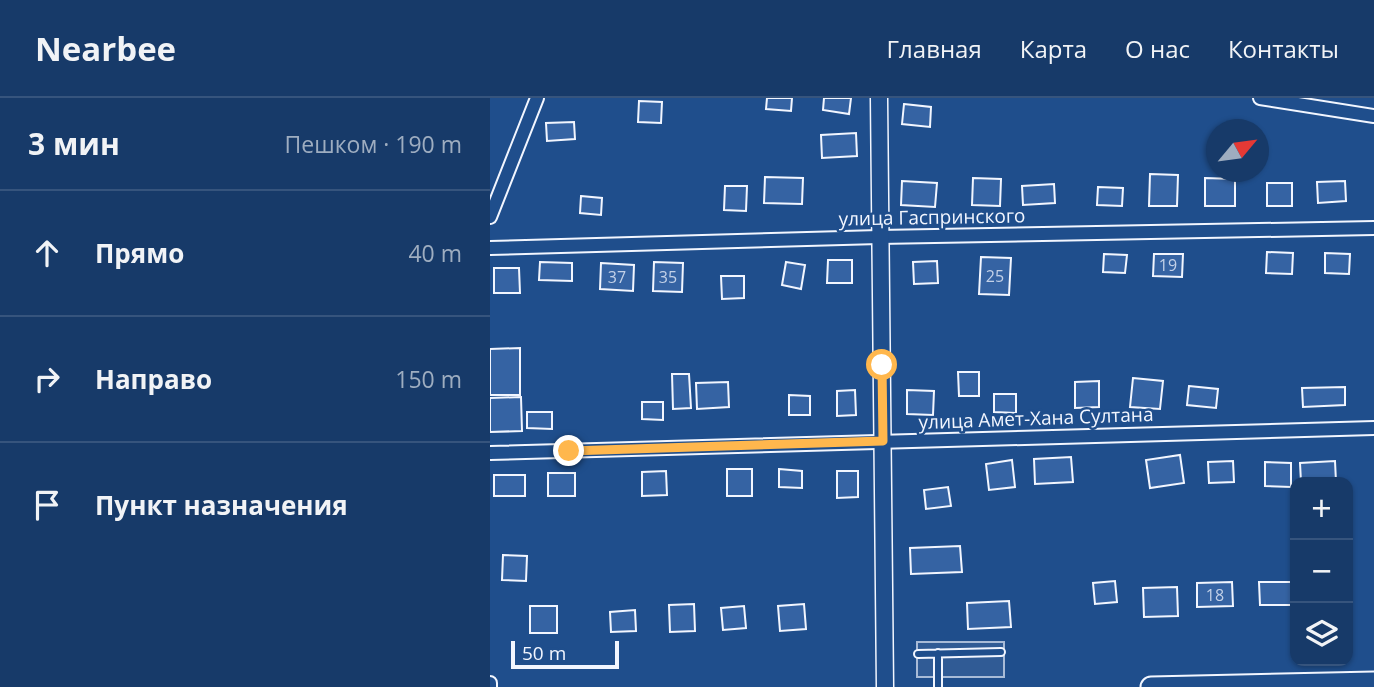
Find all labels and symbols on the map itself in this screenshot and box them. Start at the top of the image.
north arrow [1206,119,1269,182]
street label: улица Гаспринского [838,202,1026,232]
house number: 19 [1159,254,1177,276]
house number: 25 [986,265,1004,287]
house number: 37 [608,266,626,288]
house number: 35 [659,266,677,288]
route start [866,349,897,380]
street label: улица Амет-Хана Султана [918,401,1154,435]
route end [553,435,584,466]
house number: 18 [1206,584,1224,606]
scale bar [511,638,620,670]

